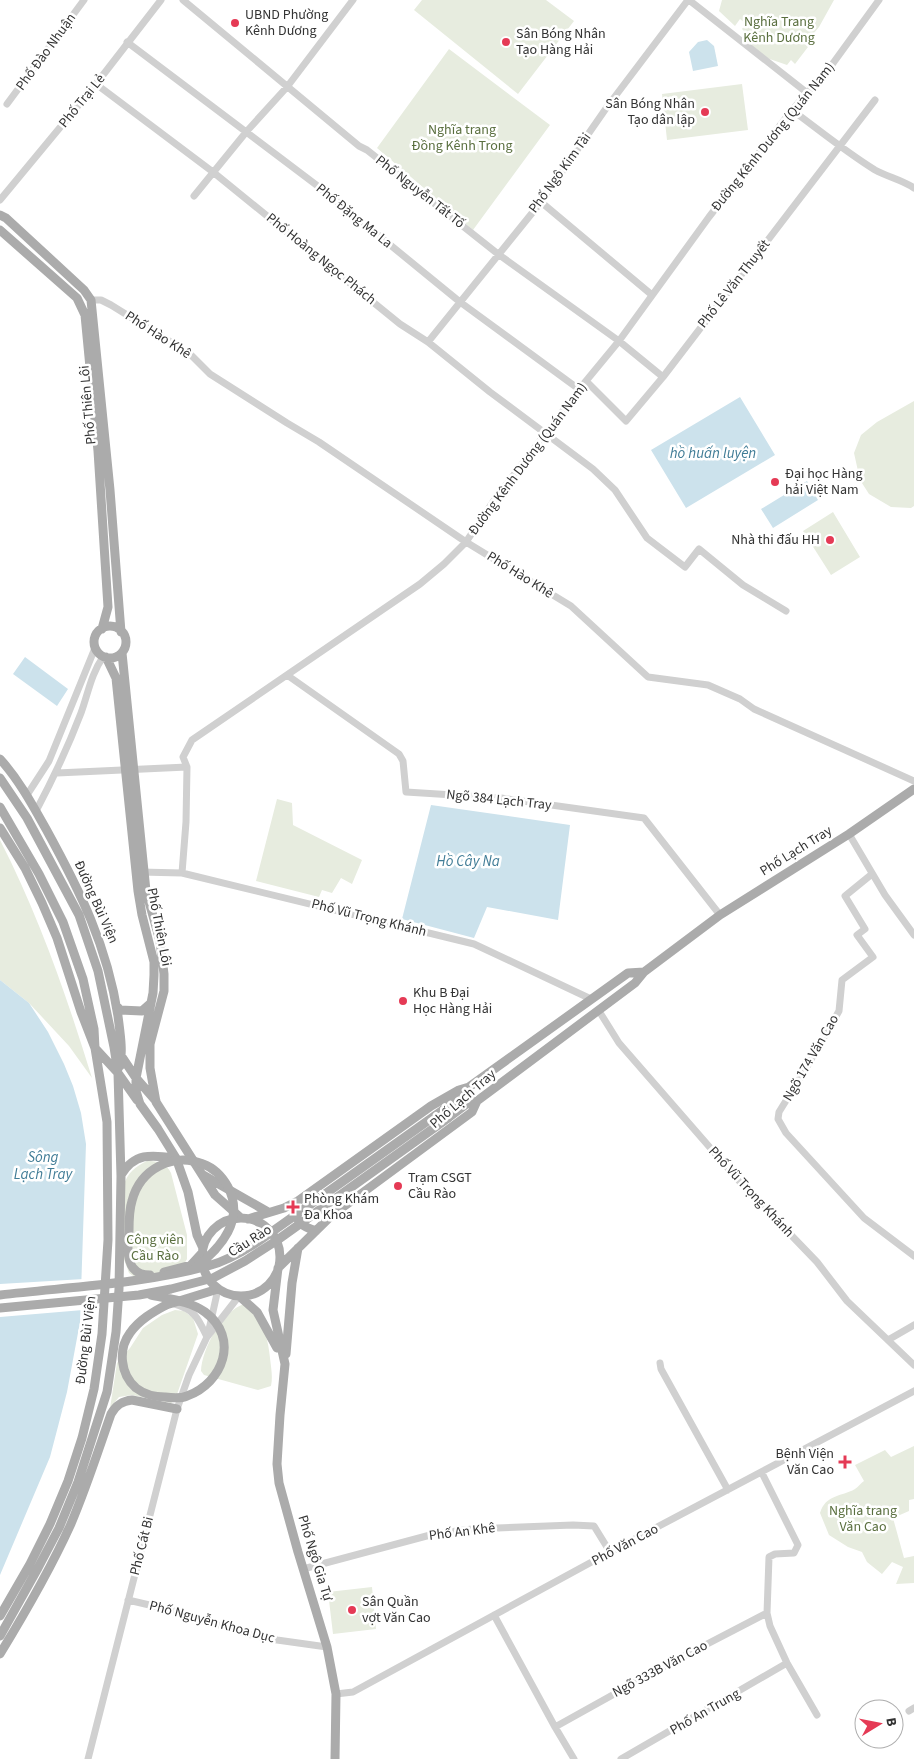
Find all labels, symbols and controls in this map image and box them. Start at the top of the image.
place label: UBND Phường Kênh Dương [245,5,328,41]
street label: Phố Đào Nhuận [11,9,81,95]
park label: Nghĩa Trang Kênh Dương [743,12,815,48]
marker: UBND Phường Kênh Dương [229,17,241,29]
place label: Sân Bóng Nhân Tạo Hàng Hải [516,24,606,60]
marker: Sân Bóng Nhân Tạo Hàng Hải [500,36,512,48]
street label: Đường Kênh Dương (Quán Nam) [707,58,839,216]
street label: Phố Trại Lẻ [54,70,110,132]
place label: Sân Bóng Nhân Tạo dân lập [605,94,695,130]
marker: Sân Bóng Nhân Tạo dân lập [699,106,711,118]
park label: Nghĩa trang Đồng Kênh Trong [412,120,512,156]
street label: Phố Ngô Kim Tài [524,129,596,217]
street label: Phố Nguyễn Tất Tố [371,151,469,234]
street label: Phố Đặng Ma La [311,179,397,253]
street label: Phố Hoàng Ngọc Phách [262,208,380,310]
street label: Phố Lê Văn Thuyết [693,235,775,333]
street label: Phố Hào Khê [121,306,195,364]
street label: Phố Thiên Lôi [75,364,101,446]
street label: Đường Kênh Dương (Quán Nam) [464,378,592,540]
water label: hồ huấn luyện [670,443,756,464]
place label: Đại học Hàng hải Việt Nam [785,464,862,500]
marker: Đại học Hàng hải Việt Nam [769,476,781,488]
place label: Nhà thi đấu HH [731,530,820,550]
marker: Nhà thi đấu HH [824,534,836,546]
street label: Phố Hào Khê [483,547,557,603]
street label: Ngõ 384 Lạch Tray [445,785,553,816]
street label: Phố Lạch Tray [756,821,836,881]
water label: Hồ Cây Na [436,851,500,872]
street label: Đường Bùi Viện [69,857,123,947]
street label: Phố Thiên Lôi [142,886,176,968]
street label: Phố Vũ Trọng Khánh [309,894,429,942]
place label: Khu B Đại Học Hàng Hải [413,983,492,1019]
marker: Khu B Đại Học Hàng Hải [397,995,409,1007]
street label: Ngõ 174 Văn Cao [778,1011,844,1105]
street label: Phố Lạch Tray [426,1064,501,1133]
street label: Phố Vũ Trọng Khánh [703,1142,799,1242]
water label: Sông Lạch Tray [14,1147,73,1185]
place label: Trạm CSGT Cầu Rào [408,1168,472,1204]
marker: Trạm CSGT Cầu Rào [392,1180,404,1192]
place label: Phòng Khám Đa Khoa [304,1189,379,1225]
marker: Phòng Khám Đa Khoa [286,1200,300,1214]
street label: Cầu Rào [224,1220,276,1262]
park label: Công viên Cầu Rào [126,1230,184,1266]
street label: Đường Bùi Viện [71,1295,101,1385]
place label: Bệnh Viện Văn Cao [775,1444,834,1480]
marker: Bệnh Viện Văn Cao [838,1455,852,1469]
park label: Nghĩa trang Văn Cao [829,1501,897,1537]
street label: Phố Ngô Gia Tự [292,1513,338,1604]
street label: Phố Cát Bi [125,1514,159,1578]
street label: Phố An Khê [428,1518,496,1546]
street label: Phố Văn Cao [588,1519,662,1571]
place label: Sân Quần vợt Văn Cao [362,1592,431,1628]
street label: Phố Nguyễn Khoa Dục [147,1596,278,1649]
marker: Sân Quần vợt Văn Cao [346,1604,358,1616]
street label: Ngõ 333B Văn Cao [609,1635,711,1703]
street label: Phố An Trung [666,1684,744,1740]
north arrow [854,1699,904,1749]
text: B [880,1716,901,1728]

